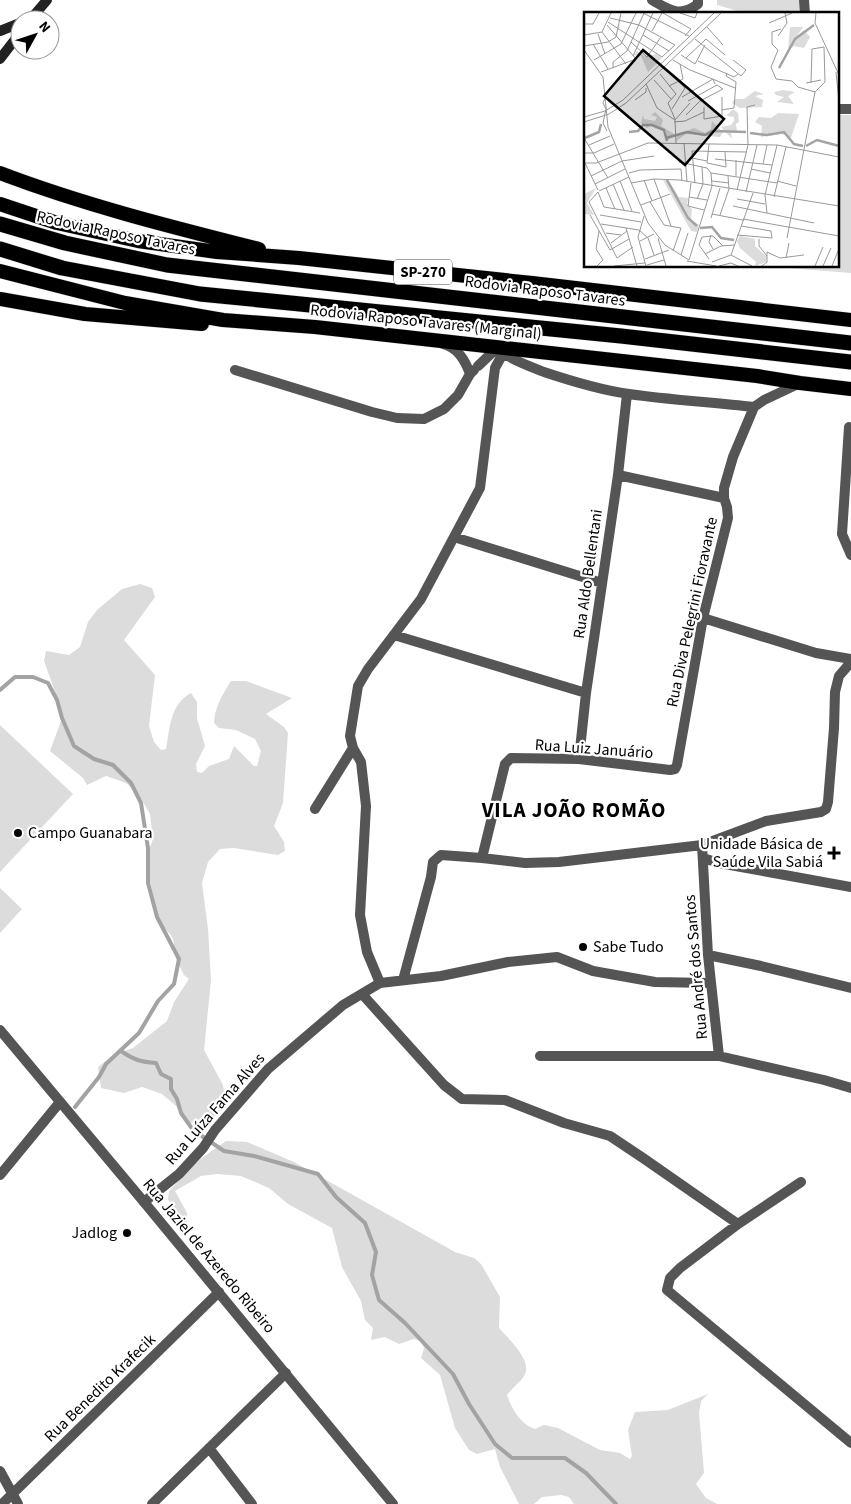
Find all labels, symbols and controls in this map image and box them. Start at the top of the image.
north arrow [10,10,60,60]
inset map [584,12,838,268]
text: N [34,17,55,37]
street label: Rodovia Raposo Tavares [35,205,198,261]
road number: SP-270 [394,260,452,284]
street label: Rodovia Raposo Tavares [463,270,627,312]
street label: Rodovia Raposo Tavares (Marginal) [309,299,543,345]
street label: Rua Aldo Bellentani [568,508,608,640]
street label: Rua Diva Pelegrini Fioravante [661,515,723,709]
street label: Rua Luiz Januário [534,734,654,764]
district label: VILA JOÃO ROMÃO [481,795,666,825]
place label: Campo Guanabara [28,822,153,844]
marker: Campo Guanabara [12,827,24,839]
place label: Unidade Básica de Saúde Vila Sabiá [700,833,823,873]
marker: Unidade Básica de Saúde Vila Sabiá [827,846,841,860]
street label: Rua André dos Santos [679,893,713,1040]
place label: Sabe Tudo [593,936,664,958]
marker: Sabe Tudo [577,941,589,953]
street label: Rua Luíza Fama Alves [160,1048,270,1170]
street label: Rua Jaziel de Azeredo Ribeiro [138,1174,280,1338]
place label: Jadlog [72,1222,117,1244]
marker: Jadlog [121,1227,133,1239]
street label: Rua Benedito Krafecik [39,1329,161,1447]

